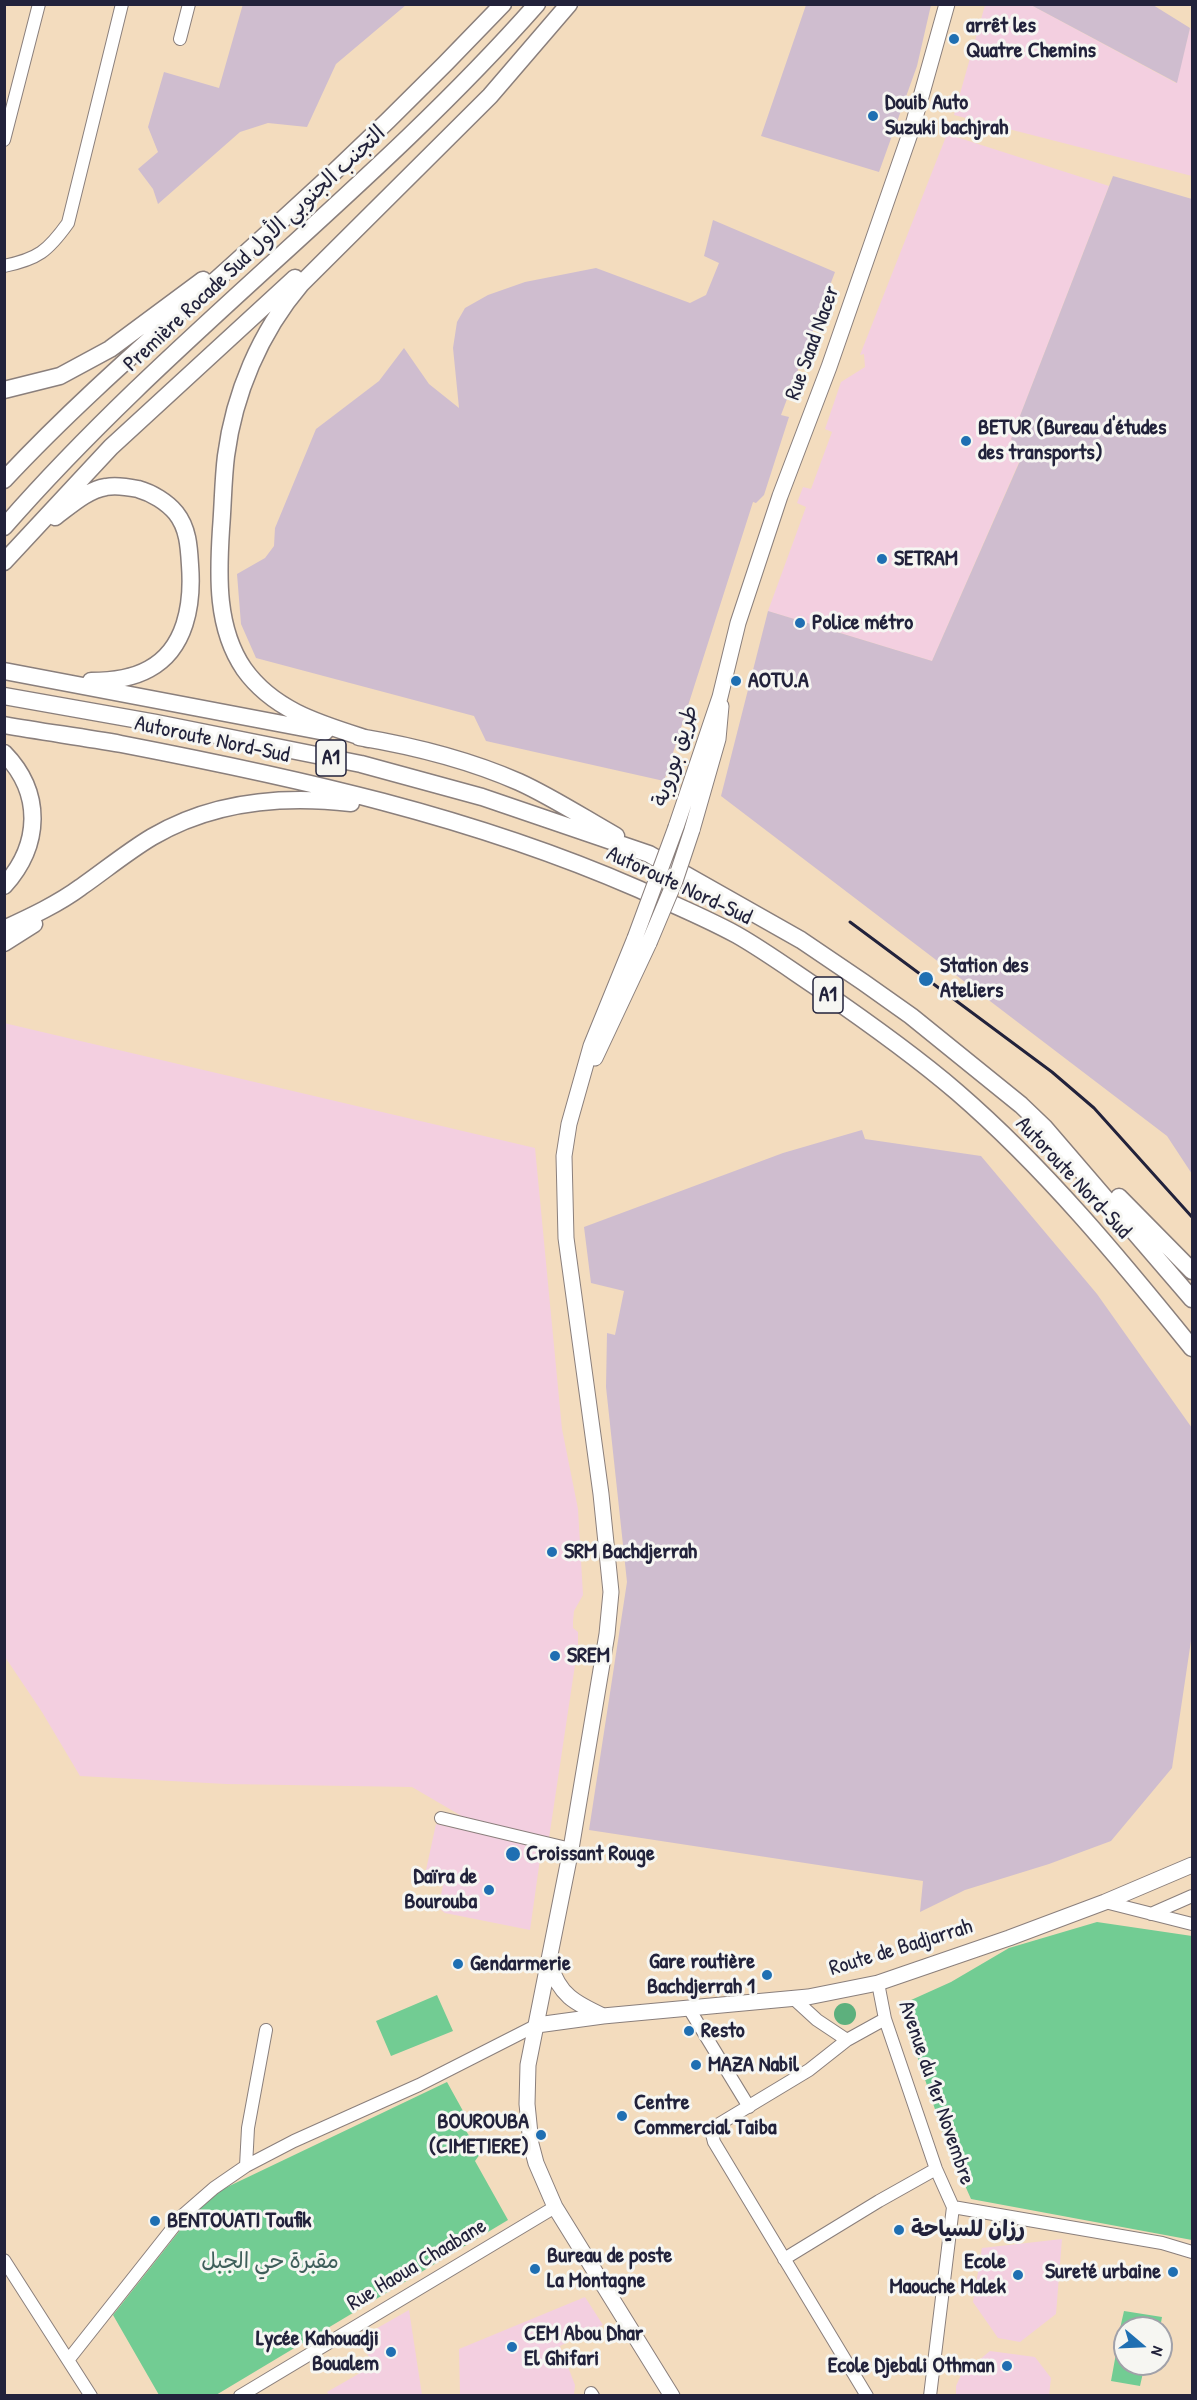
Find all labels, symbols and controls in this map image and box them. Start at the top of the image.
place label: arrêt les Quatre Chemins [966,13,1096,64]
marker: arrêt les Quatre Chemins [947,32,961,46]
place label: Douib Auto Suzuki bachjrah [885,90,1008,142]
marker: Douib Auto Suzuki bachjrah [866,109,880,123]
street label: Première Rocade Sud التجنب الجنوبي الأول [119,120,391,378]
street label: Rue Saad Nacer [780,282,846,404]
place label: BETUR (Bureau d'études des transports) [978,415,1166,466]
marker: BETUR (Bureau d'études des transports) [959,434,973,448]
place label: SETRAM [894,546,958,572]
marker: SETRAM [875,552,889,566]
place label: Police métro [812,610,913,636]
marker: Police métro [793,616,807,630]
place label: AOTU.A [748,668,809,694]
marker: AOTU.A [729,674,743,688]
street label: طريق بوروبة [647,702,705,810]
street label: Autoroute Nord-Sud [132,711,292,769]
road number: A1 [316,740,346,776]
street label: Autoroute Nord-Sud [602,841,756,931]
place label: Station des Ateliers [940,953,1028,1004]
marker: Station des Ateliers [917,970,935,988]
road number: A1 [813,977,843,1013]
street label: Autoroute Nord-Sud [1010,1111,1136,1245]
place label: SRM Bachdjerrah [564,1539,697,1565]
marker: SRM Bachdjerrah [545,1545,559,1559]
place label: SREM [567,1643,610,1669]
marker: SREM [548,1649,562,1663]
place label: Croissant Rouge [526,1841,655,1867]
marker: Croissant Rouge [504,1845,522,1863]
place label: Daïra de Bourouba [404,1864,477,1916]
marker: Daïra de Bourouba [482,1883,496,1897]
street label: Route de Badjarrah [826,1914,976,1982]
place label: Gare routière Bachdjerrah 1 [647,1949,755,2000]
place label: Gendarmerie [470,1951,571,1977]
marker: Gendarmerie [451,1957,465,1971]
marker: Gare routière Bachdjerrah 1 [760,1968,774,1982]
street label: Avenue du 1er Novembre [892,1997,980,2189]
place label: Resto [701,2018,745,2044]
marker: Resto [682,2024,696,2038]
place label: MAZA Nabil [708,2052,799,2078]
marker: MAZA Nabil [689,2058,703,2072]
place label: Centre Commercial Taiba [634,2090,777,2142]
place label: BOUROUBA (CIMETIERE) [429,2109,529,2160]
marker: Centre Commercial Taiba [615,2109,629,2123]
marker: BOUROUBA (CIMETIERE) [534,2128,548,2142]
place label: BENTOUATI Toufik [167,2208,311,2234]
street label: Rue Haoua Chaabane [343,2213,491,2317]
marker: BENTOUATI Toufik [148,2214,162,2228]
place label: رزان للسياحة [911,2217,1025,2243]
marker: رزان للسياحة [892,2223,906,2237]
place label: Bureau de poste La Montagne [547,2243,672,2294]
park label: مقبرة حي الجبل [201,2249,339,2275]
place label: Ecole Maouche Malek [890,2249,1006,2300]
place label: Sureté urbaine [1045,2259,1161,2285]
marker: Bureau de poste La Montagne [528,2262,542,2276]
marker: Sureté urbaine [1166,2265,1180,2279]
marker: Ecole Maouche Malek [1011,2268,1025,2282]
north arrow [1113,2316,1173,2376]
place label: CEM Abou Dhar El Ghifari [524,2321,643,2372]
place label: Lycée Kahouadji Boualem [256,2326,379,2378]
marker: CEM Abou Dhar El Ghifari [505,2340,519,2354]
text: N [1146,2344,1170,2359]
marker: Lycée Kahouadji Boualem [384,2345,398,2359]
place label: Ecole Djebali Othman [828,2353,995,2379]
marker: Ecole Djebali Othman [1000,2359,1014,2373]

